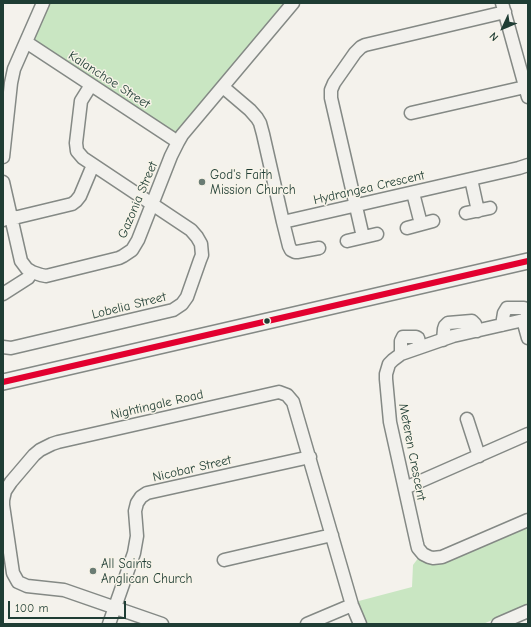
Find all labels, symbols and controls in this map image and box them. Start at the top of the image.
north arrow [483,8,523,48]
text: N [487,30,501,44]
street label: Kalanchoe Street [65,48,153,112]
street label: Gazonia Street [115,159,161,241]
place label: God's Faith Mission Church [210,167,296,198]
street label: Hydrangea Crescent [312,168,426,208]
marker: God's Faith Mission Church [197,177,207,187]
street label: Lobelia Street [90,289,168,323]
unlabelled marker [262,316,272,326]
street label: Nightingale Road [109,387,205,423]
street label: Meteren Crescent [395,402,429,502]
street label: Nicobar Street [151,452,233,486]
place label: All Saints Anglican Church [101,556,193,587]
marker: All Saints Anglican Church [88,566,98,576]
scale bar [10,593,128,619]
text: 100 m [15,601,48,615]

